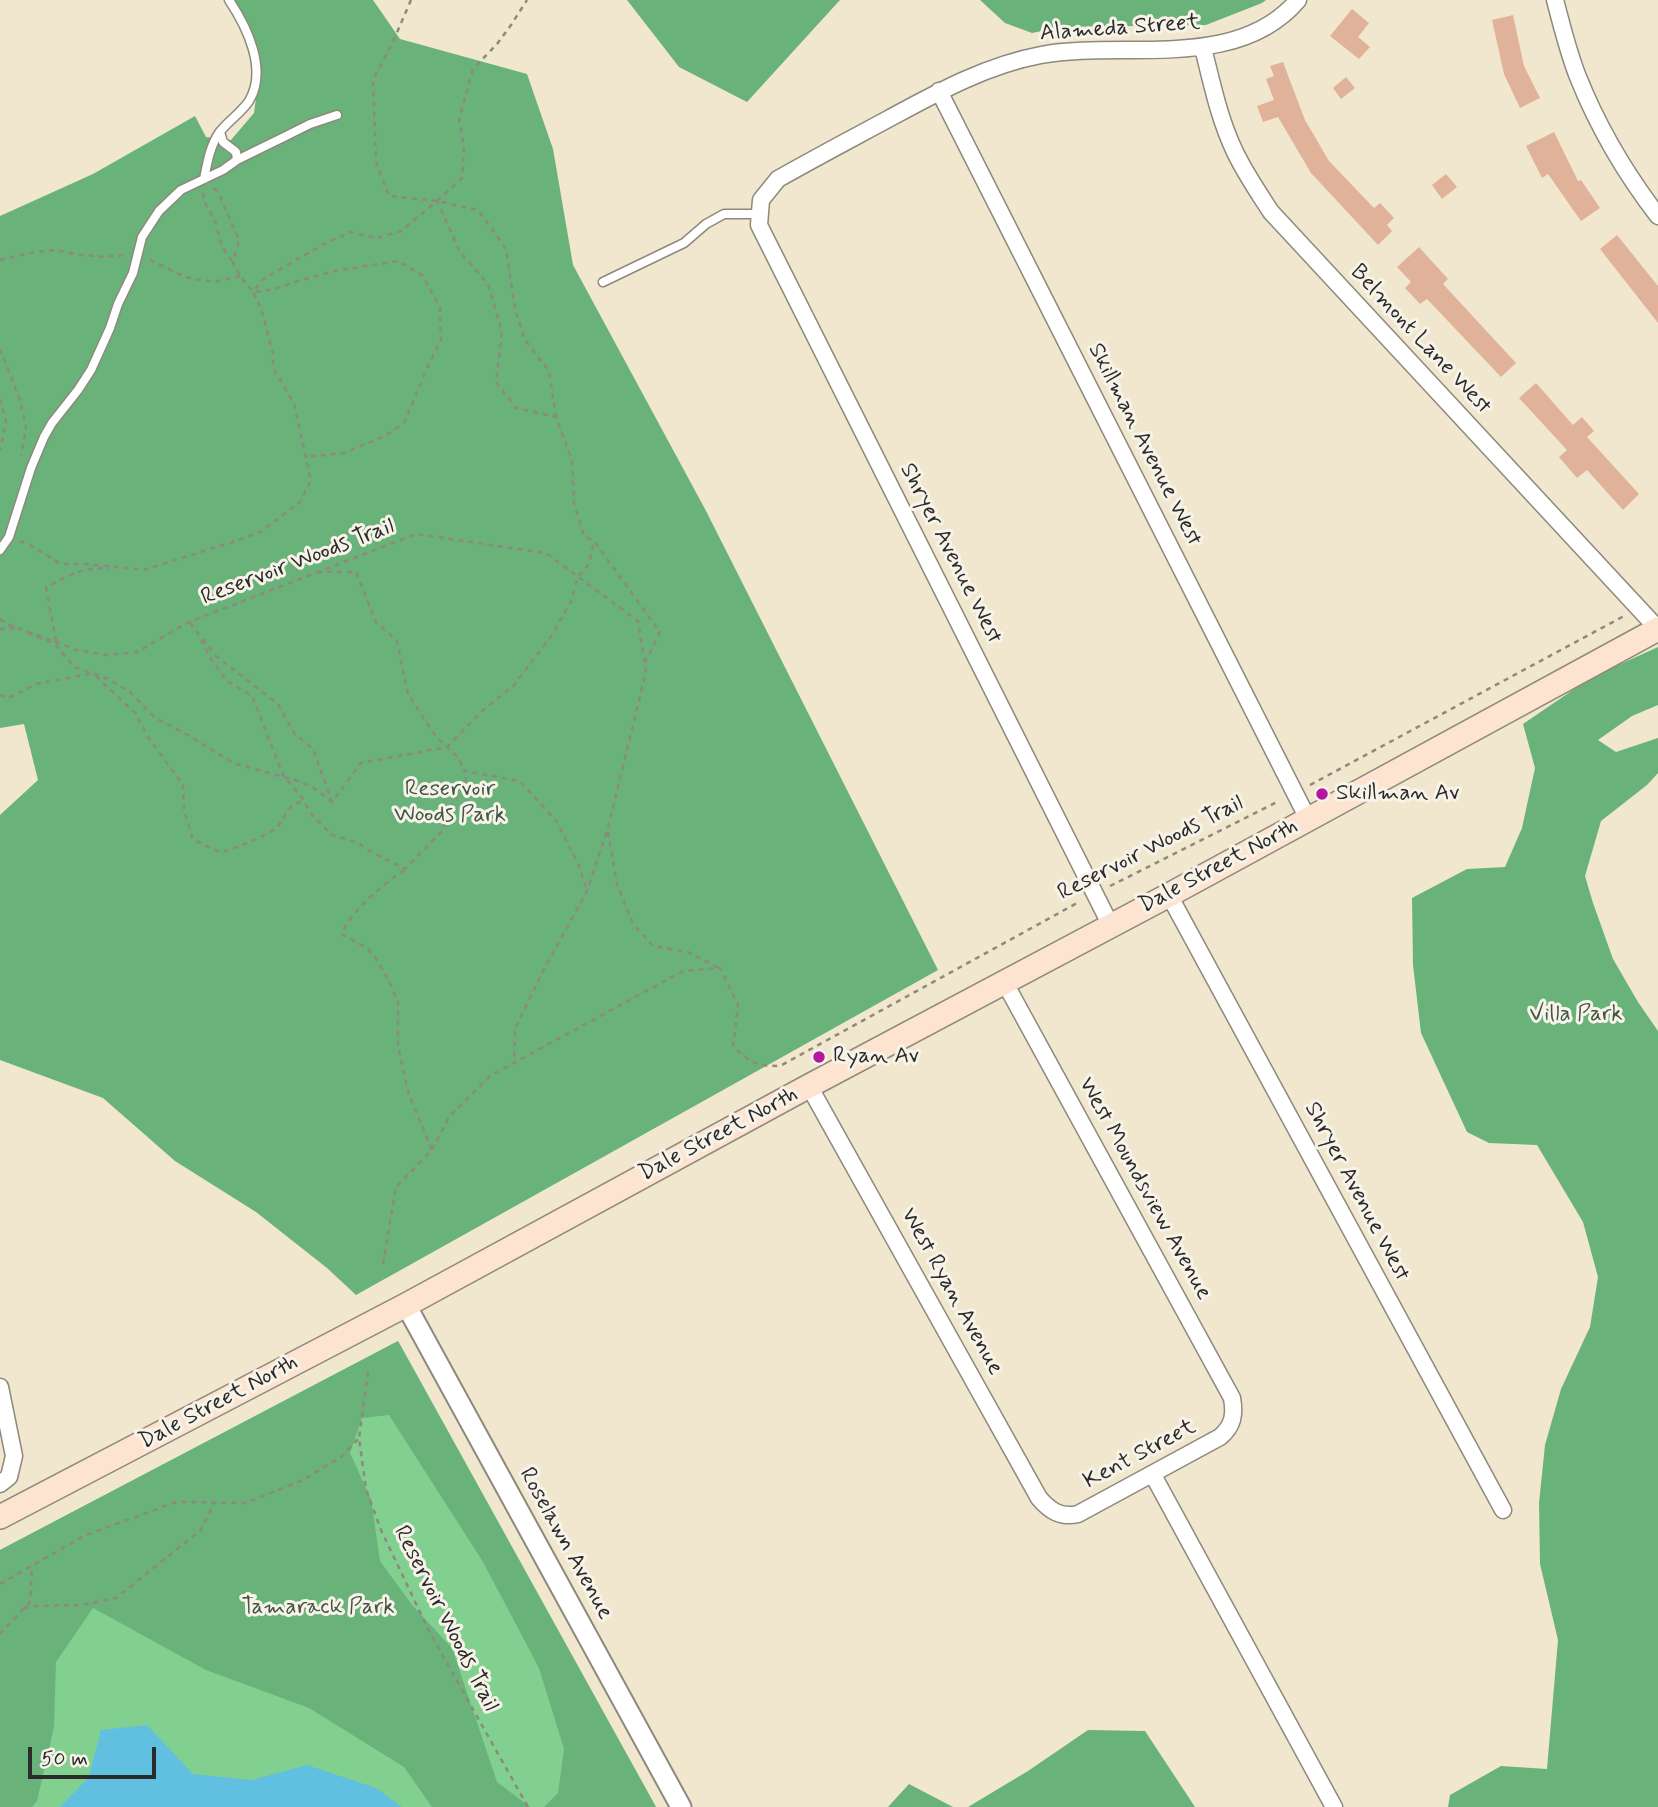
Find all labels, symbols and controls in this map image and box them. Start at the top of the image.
street label: Alameda Street [1039,10,1201,48]
street label: Belmont Lane West [1343,259,1497,421]
street label: Skillman Avenue West [1081,339,1207,551]
street label: Shryer Avenue West [893,459,1007,649]
street label: Reservoir Woods Trail [198,513,398,613]
park label: Reservoir Woods Park [394,776,506,830]
place label: Skillman Av [1336,780,1459,808]
marker: Skillman Av [1314,786,1330,802]
street label: Reservoir Woods Trail [1054,790,1248,908]
street label: Dale Street North [1135,814,1303,920]
park label: Villa Park [1529,1001,1623,1029]
place label: Ryan Av [833,1043,919,1071]
marker: Ryan Av [811,1049,827,1065]
street label: West Moundsview Avenue [1071,1073,1217,1305]
street label: Dale Street North [635,1082,803,1188]
street label: Shryer Avenue West [1297,1098,1415,1286]
street label: West Ryan Avenue [894,1204,1008,1380]
street label: Dale Street North [135,1350,303,1456]
street label: Kent Street [1079,1414,1201,1496]
street label: Roselawn Avenue [512,1463,618,1625]
street label: Reservoir Woods Trail [386,1522,504,1716]
park label: Tamarack Park [241,1594,395,1622]
scale bar [32,1734,159,1778]
text: 50 m [41,1745,88,1773]

